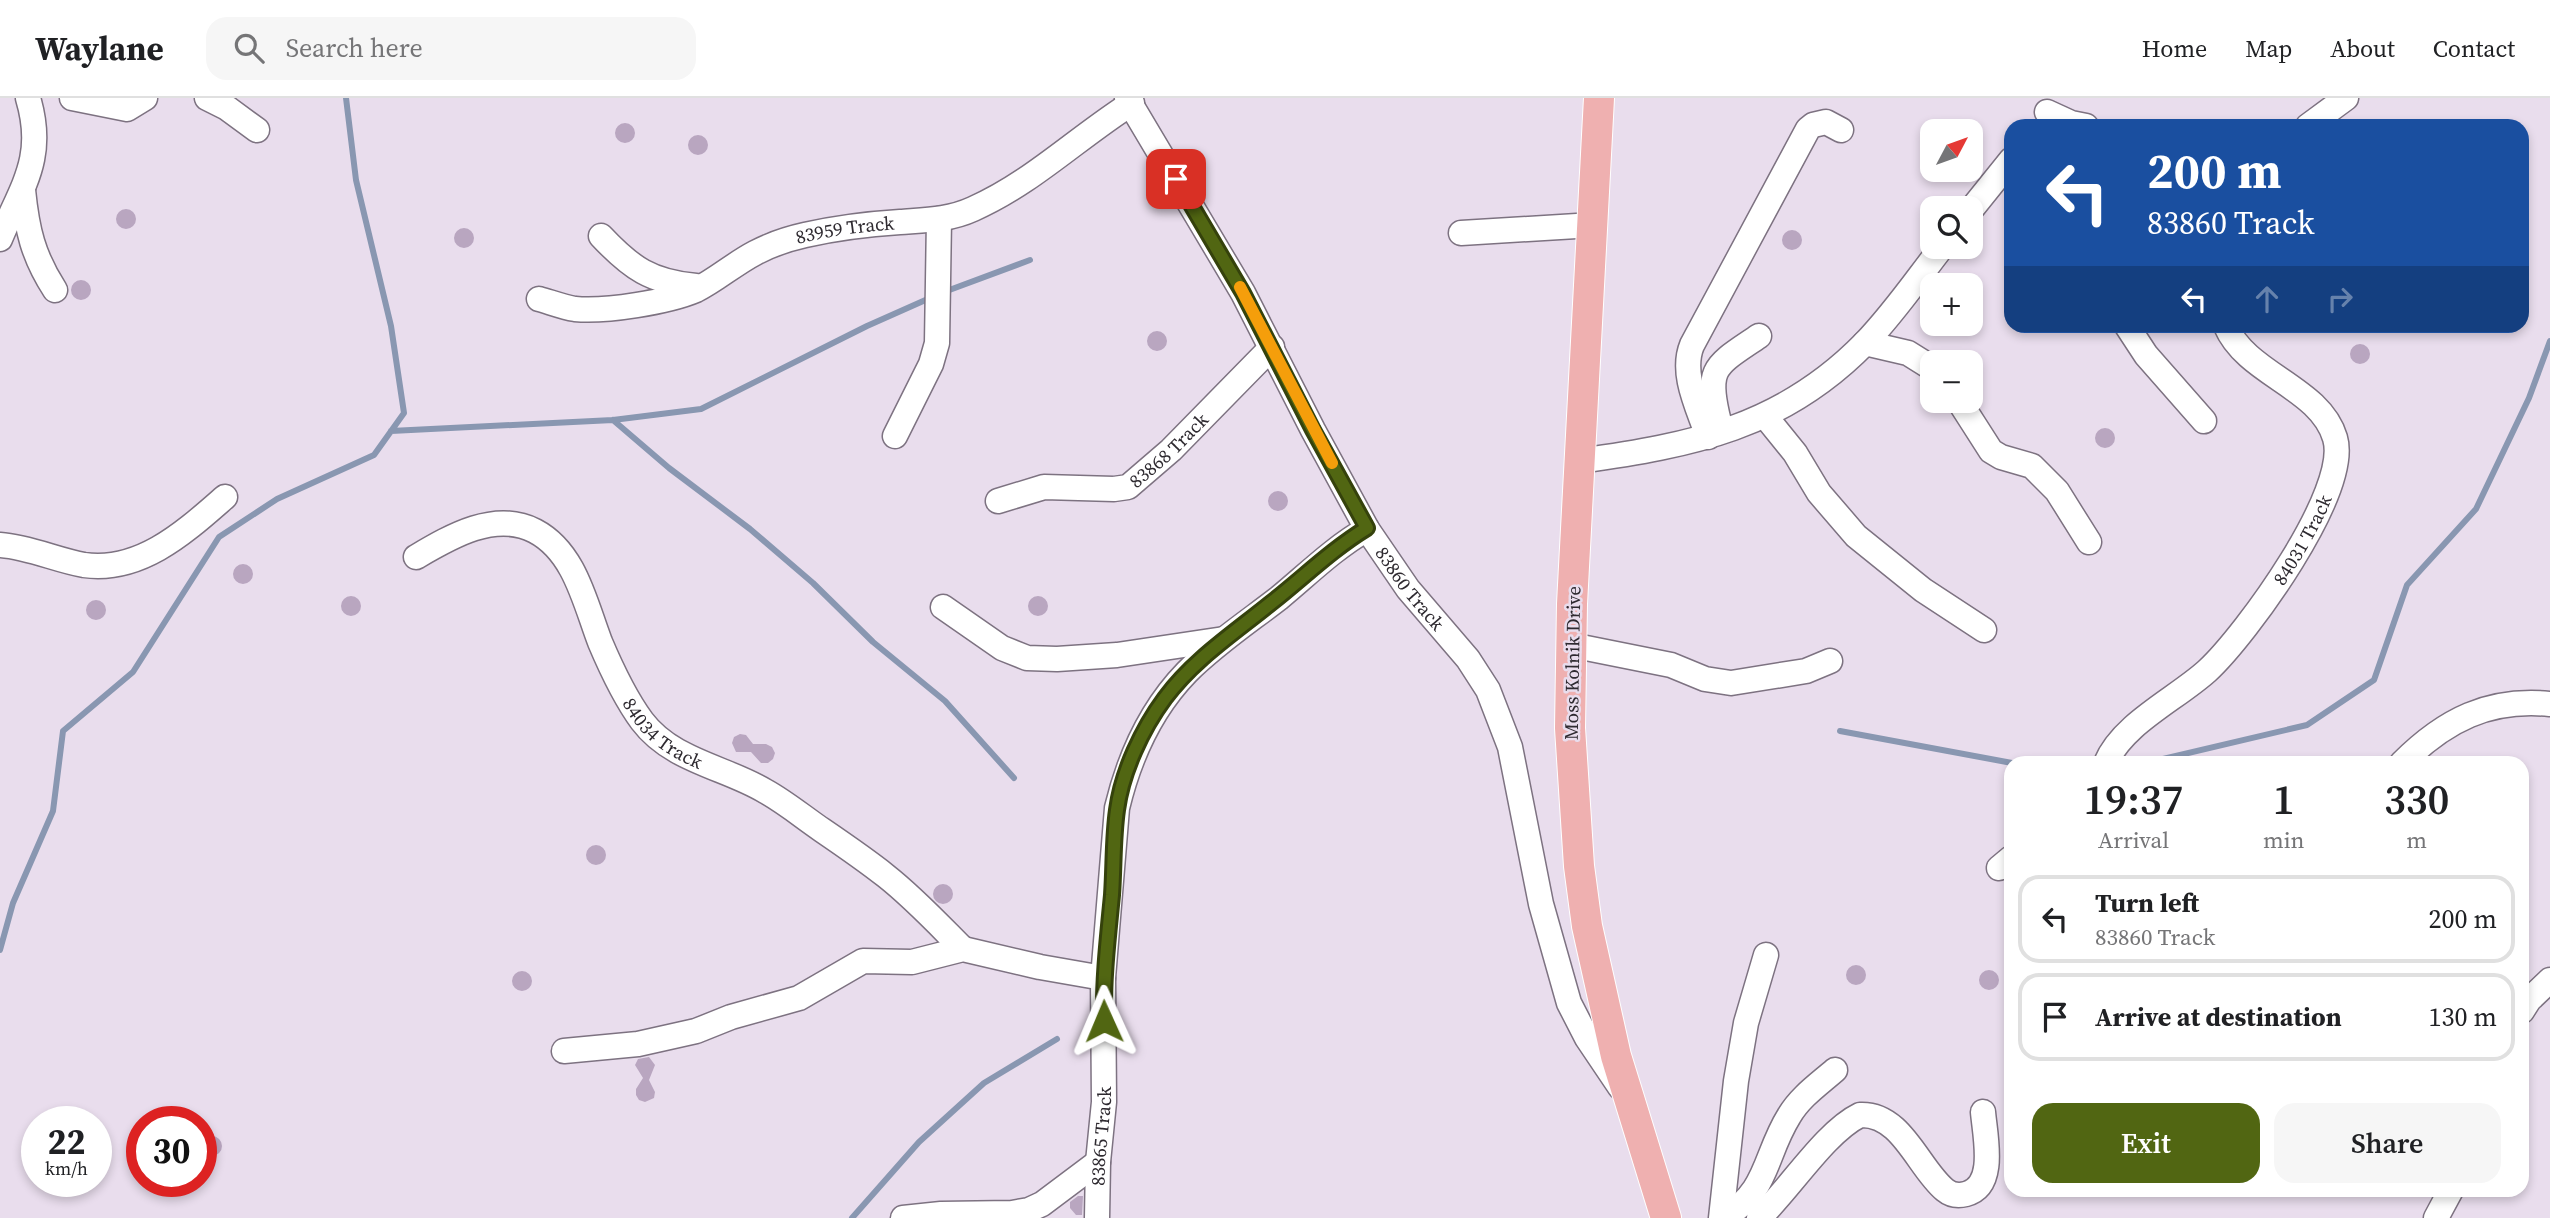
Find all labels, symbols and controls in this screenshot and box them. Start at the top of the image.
search box [206,17,696,80]
text: Waylane [35,26,164,71]
icon: search [230,29,268,67]
text: Search here [286,30,423,66]
text: Home [2142,32,2207,65]
text: Map [2245,32,2292,65]
text: About [2330,32,2395,65]
text: Contact [2433,32,2515,65]
north arrow [1920,119,1983,182]
map controls [1920,119,1983,413]
text: 200 m [2147,137,2282,204]
icon: left [2032,147,2123,238]
pin [1146,149,1206,209]
icon: arrive [1157,160,1195,198]
button: search [1920,196,1983,259]
text: 83860 Track [2147,201,2314,245]
street label: 83959 Track [793,209,896,250]
button: + [1920,273,1983,336]
icon: left [2175,280,2213,318]
icon: ahead [2248,280,2286,318]
icon: right [2321,280,2359,318]
button: − [1920,350,1983,413]
street label: 83868 Track [1123,406,1214,494]
street label: 84031 Track [2267,490,2338,590]
street label: 83860 Track [1370,541,1451,636]
street label: Moss Kolnik Drive [1558,586,1586,740]
street label: 84034 Track [617,693,707,775]
text: 19:37 [2083,770,2183,828]
text: 1 [2273,770,2295,828]
text: 330 [2384,770,2449,828]
text: Arrival [2098,824,2169,856]
text: min [2263,824,2304,856]
text: m [2406,824,2427,856]
text: Turn left [2095,885,2199,921]
icon: left [2036,900,2074,938]
text: 200 m [2429,901,2497,937]
text: 83860 Track [2095,921,2215,953]
position arrow [1067,984,1141,1058]
icon: arrive [2036,998,2074,1036]
text: Arrive at destination [2095,999,2342,1035]
text: 130 m [2429,999,2497,1035]
street label: 83865 Track [1085,1086,1117,1186]
button: Exit [2032,1103,2260,1183]
button: Share [2274,1103,2501,1183]
speed limit sign: 30 [126,1106,217,1197]
text: 22 [48,1118,85,1166]
text: km/h [45,1156,88,1181]

